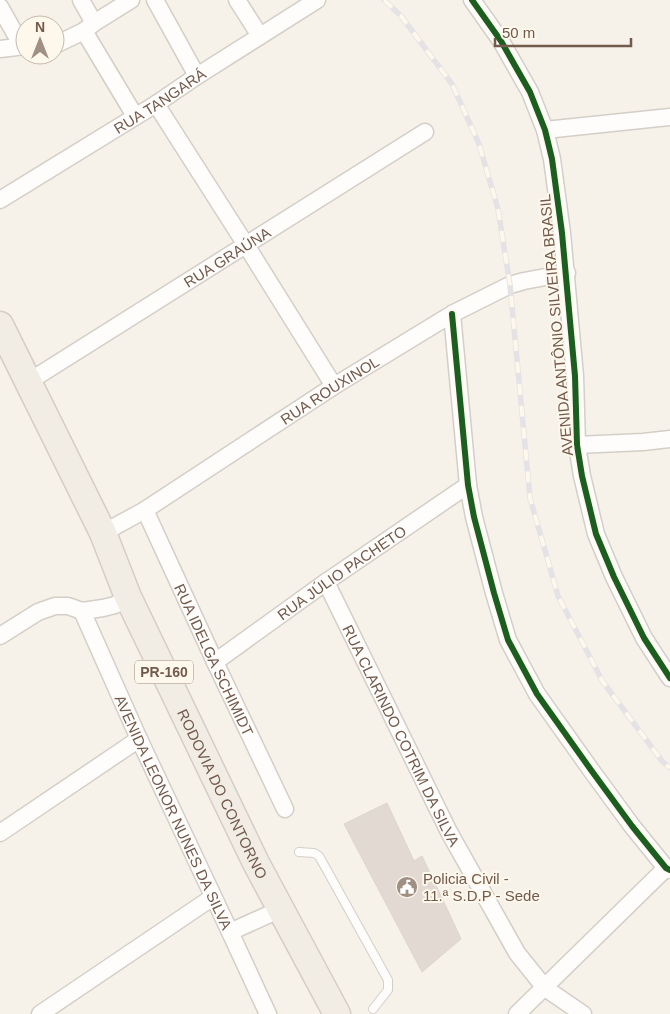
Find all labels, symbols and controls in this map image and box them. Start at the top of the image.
north arrow [15,15,65,65]
scale bar [495,15,631,47]
text: N [35,19,45,35]
text: 50 m [502,24,535,41]
street label: RUA TANGARÁ [110,64,209,137]
street label: AVENIDA ANTÔNIO SILVEIRA BRASIL [536,193,576,457]
street label: RUA GRAÚNA [180,223,273,290]
street label: RUA ROUXINOL [277,352,382,427]
street label: RUA JÚLIO PACHETO [274,522,409,623]
street label: RUA IDELGA SCHIMIDT [172,581,257,738]
street label: RUA CLARINDO COTRIM DA SILVA [340,622,464,849]
road number: PR-160 [135,660,193,684]
street label: AVENIDA LEONOR NUNES DA SILVA [112,692,236,932]
street label: RODOVIA DO CONTORNO [175,706,271,881]
place label: Policia Civil - 11.ª S.D.P - Sede [423,870,540,904]
public building icon: Policia Civil - 11.ª S.D.P - Sede [395,875,419,899]

